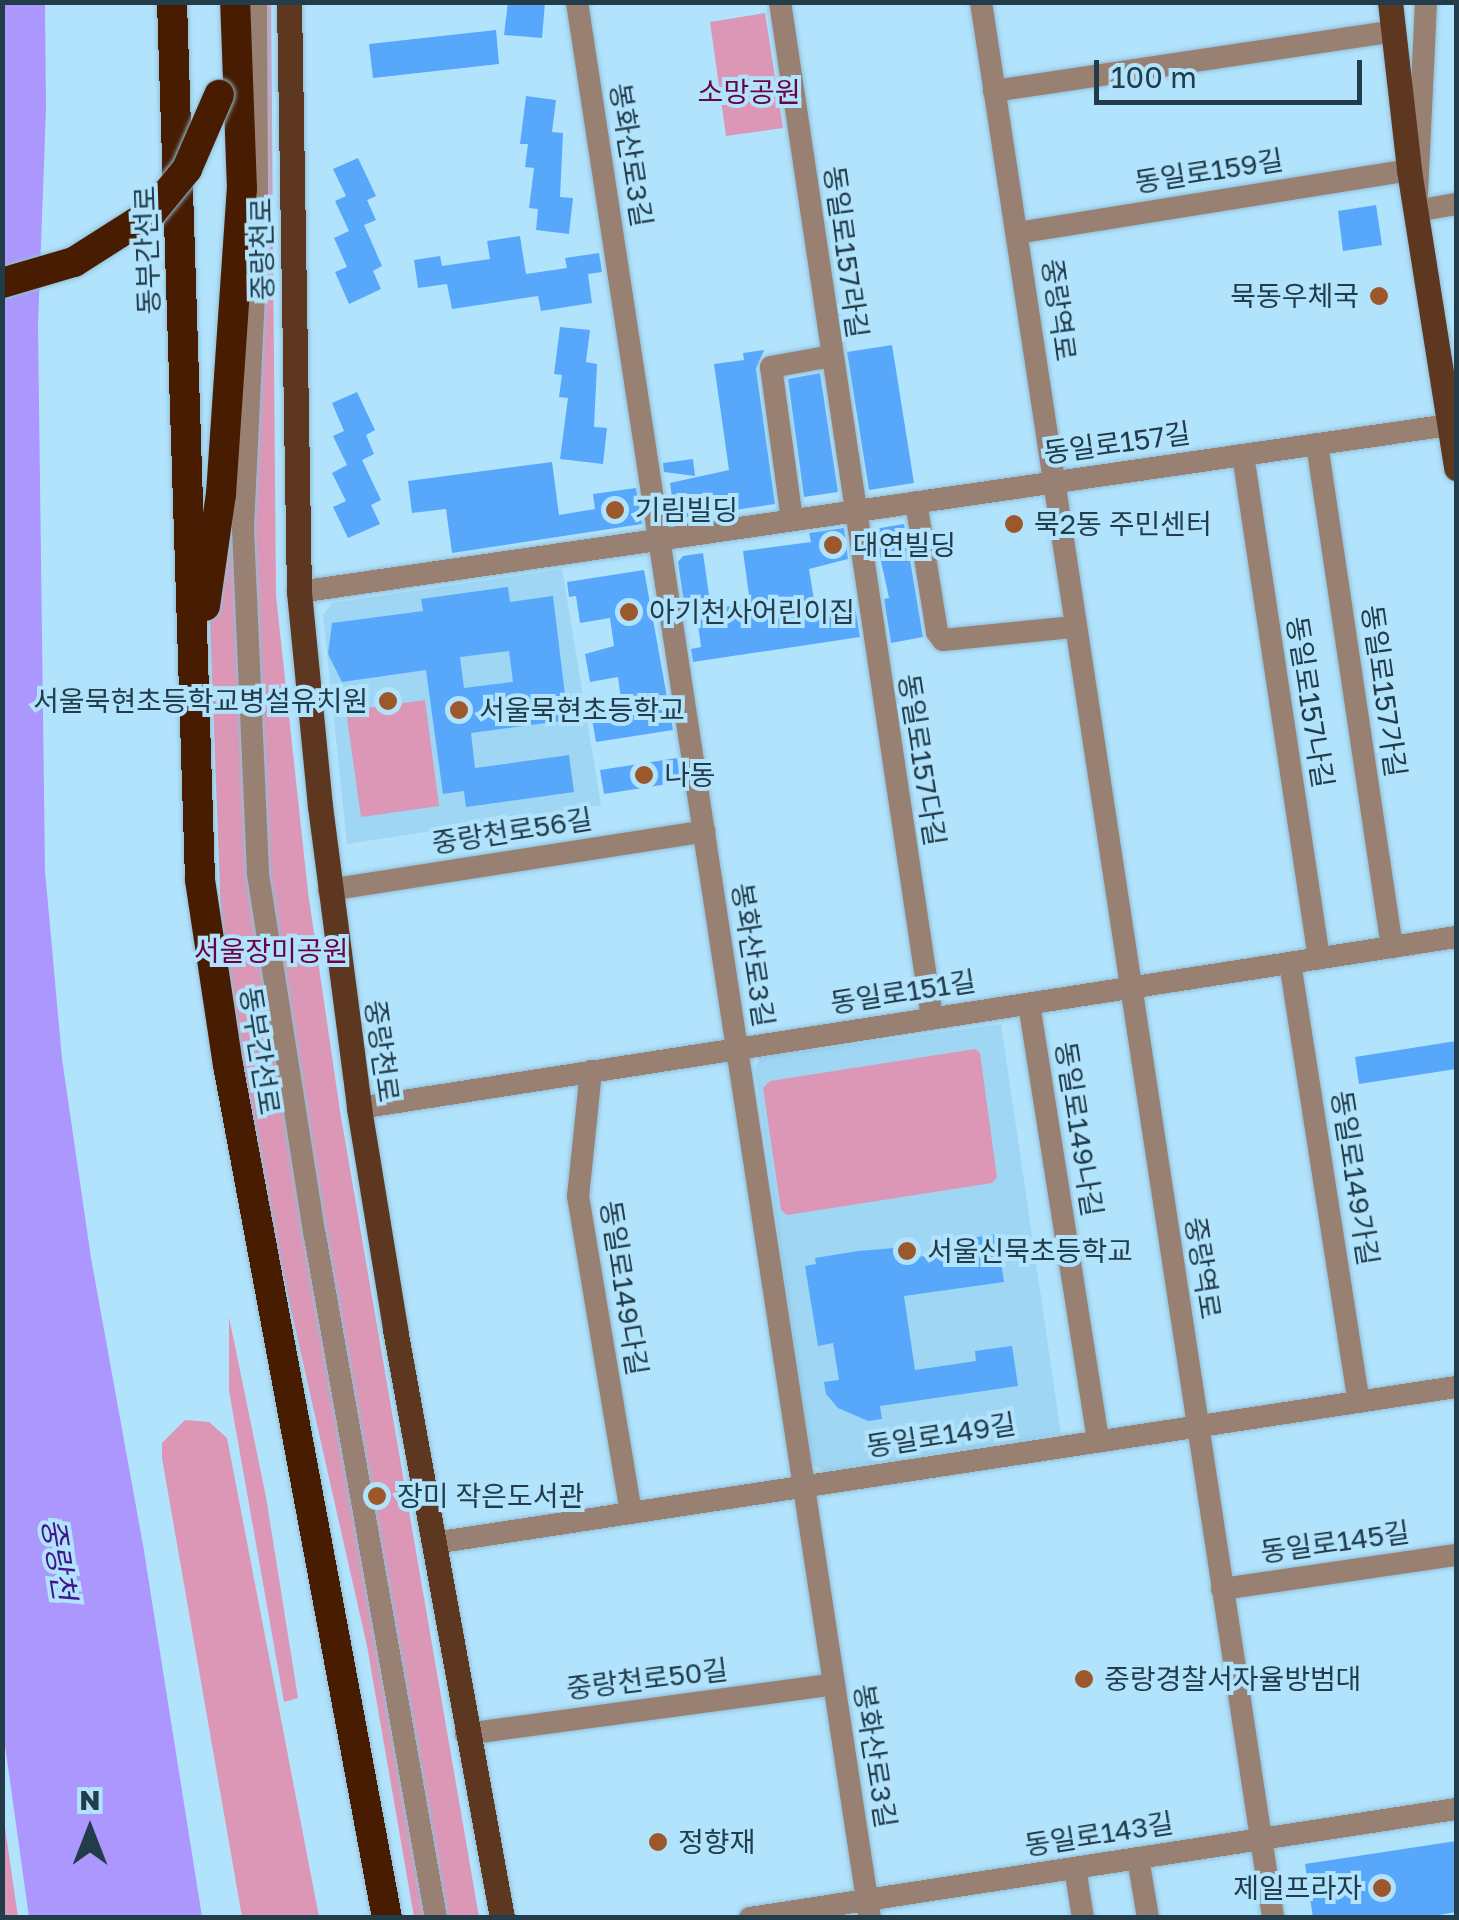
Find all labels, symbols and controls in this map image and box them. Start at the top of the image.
scale bar [1099,40,1366,102]
text: 100 m [1111,59,1197,95]
park label: 소망공원 [697,75,801,109]
street label: 봉화산로3길 [603,81,659,229]
street label: 동일로159길 [1132,143,1286,199]
street label: 동일로157라길 [817,164,875,340]
street label: 동부간선로 [128,185,166,315]
street label: 중랑천로 [244,197,280,301]
street label: 중랑역로 [1035,257,1083,363]
place label: 묵동우체국 [1230,279,1359,313]
marker: 묵동우체국 [1368,285,1390,307]
street label: 동일로157길 [1042,416,1192,470]
place label: 기림빌딩 [635,493,738,527]
marker: 기림빌딩 [604,499,626,521]
place label: 묵2동 주민센터 [1034,507,1212,541]
marker: 묵2동 주민센터 [1003,513,1025,535]
place label: 대연빌딩 [853,528,956,562]
marker: 대연빌딩 [822,534,844,556]
place label: 아기천사어린이집 [649,595,855,629]
marker: 아기천사어린이집 [618,601,640,623]
street label: 동일로157가길 [1355,603,1413,779]
street label: 동일로157나길 [1280,614,1340,790]
street label: 동일로157다길 [892,672,952,848]
place label: 서울묵현초등학교병설유치원 [33,684,368,718]
marker: 서울묵현초등학교병설유치원 [377,690,399,712]
place label: 서울묵현초등학교 [479,693,685,727]
marker: 서울묵현초등학교 [448,699,470,721]
place label: 나동 [664,758,716,792]
marker: 나동 [633,764,655,786]
street label: 중랑천로56길 [429,802,595,860]
street label: 봉화산로3길 [725,881,781,1029]
park label: 서울장미공원 [194,934,348,968]
street label: 동일로151길 [828,964,978,1020]
street label: 동부간선로 [233,985,287,1117]
street label: 중랑천로 [358,998,406,1104]
street label: 동일로149나길 [1049,1039,1109,1219]
street label: 동일로149가길 [1325,1088,1385,1268]
street label: 동일로149다길 [594,1198,654,1378]
street label: 중랑역로 [1178,1214,1228,1322]
place label: 서울신묵초등학교 [927,1234,1133,1268]
marker: 서울신묵초등학교 [896,1240,918,1262]
street label: 동일로149길 [864,1407,1018,1463]
place label: 장미 작은도서관 [397,1479,584,1513]
marker: 장미 작은도서관 [366,1485,388,1507]
water label: 중랑천 [35,1515,83,1603]
street label: 동일로145길 [1258,1515,1412,1569]
street label: 중랑천로50길 [564,1652,730,1706]
place label: 중랑경찰서자율방범대 [1104,1662,1362,1696]
marker: 중랑경찰서자율방범대 [1073,1668,1095,1690]
street label: 봉화산로3길 [847,1682,903,1830]
north arrow [40,1780,140,1880]
text: N [79,1783,101,1816]
street label: 동일로143길 [1022,1806,1176,1862]
place label: 정향재 [678,1825,755,1859]
marker: 정향재 [647,1831,669,1853]
place label: 제일프라자 [1233,1871,1362,1905]
marker: 제일프라자 [1371,1877,1393,1899]

